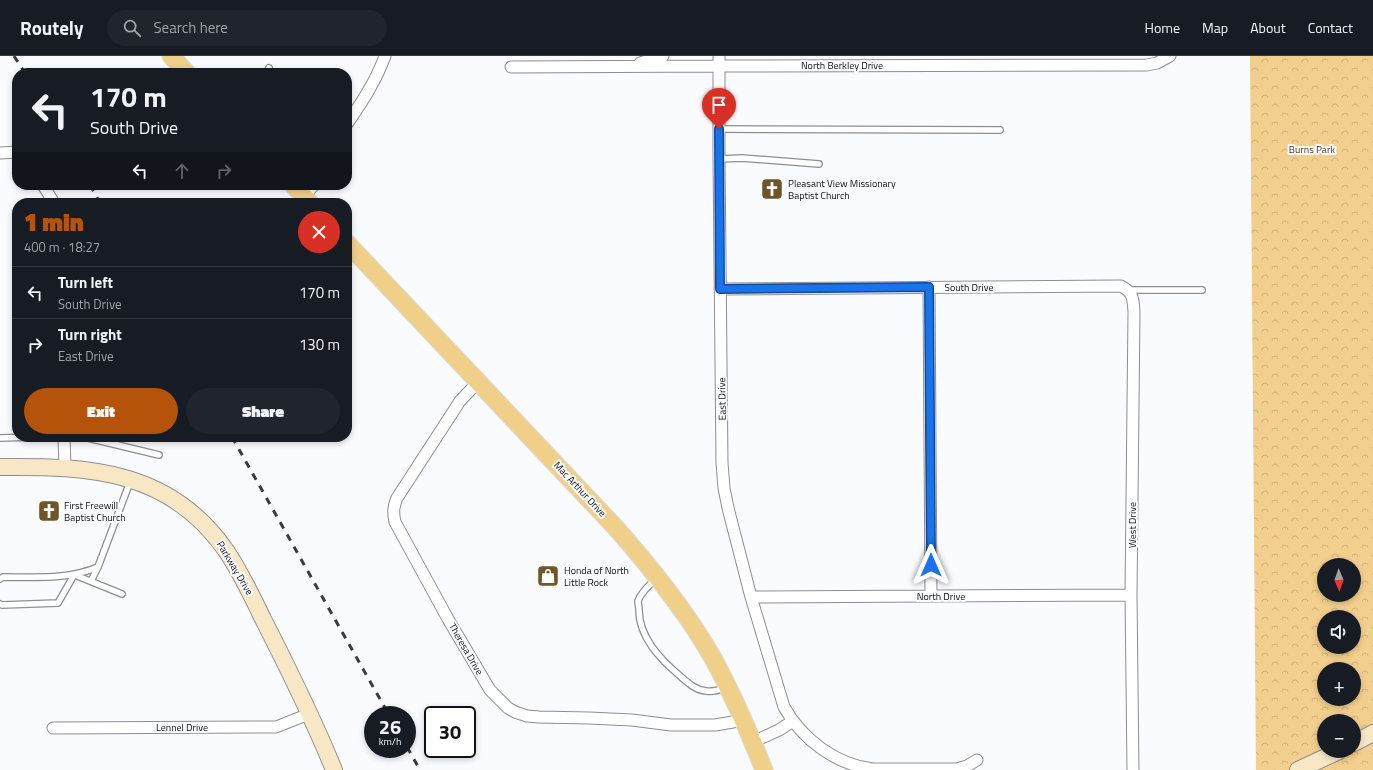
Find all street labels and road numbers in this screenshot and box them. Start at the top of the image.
street label: North Berkley Drive [801,58,883,73]
street label: South Drive [945,280,993,295]
street label: East Drive [714,377,730,421]
street label: Mac Arthur Drive [550,458,610,520]
street label: West Drive [1125,502,1140,548]
street label: Parkway Drive [213,538,257,598]
street label: North Drive [917,589,965,604]
street label: Theresa Drive [445,620,487,678]
street label: Lennel Drive [156,720,208,735]

